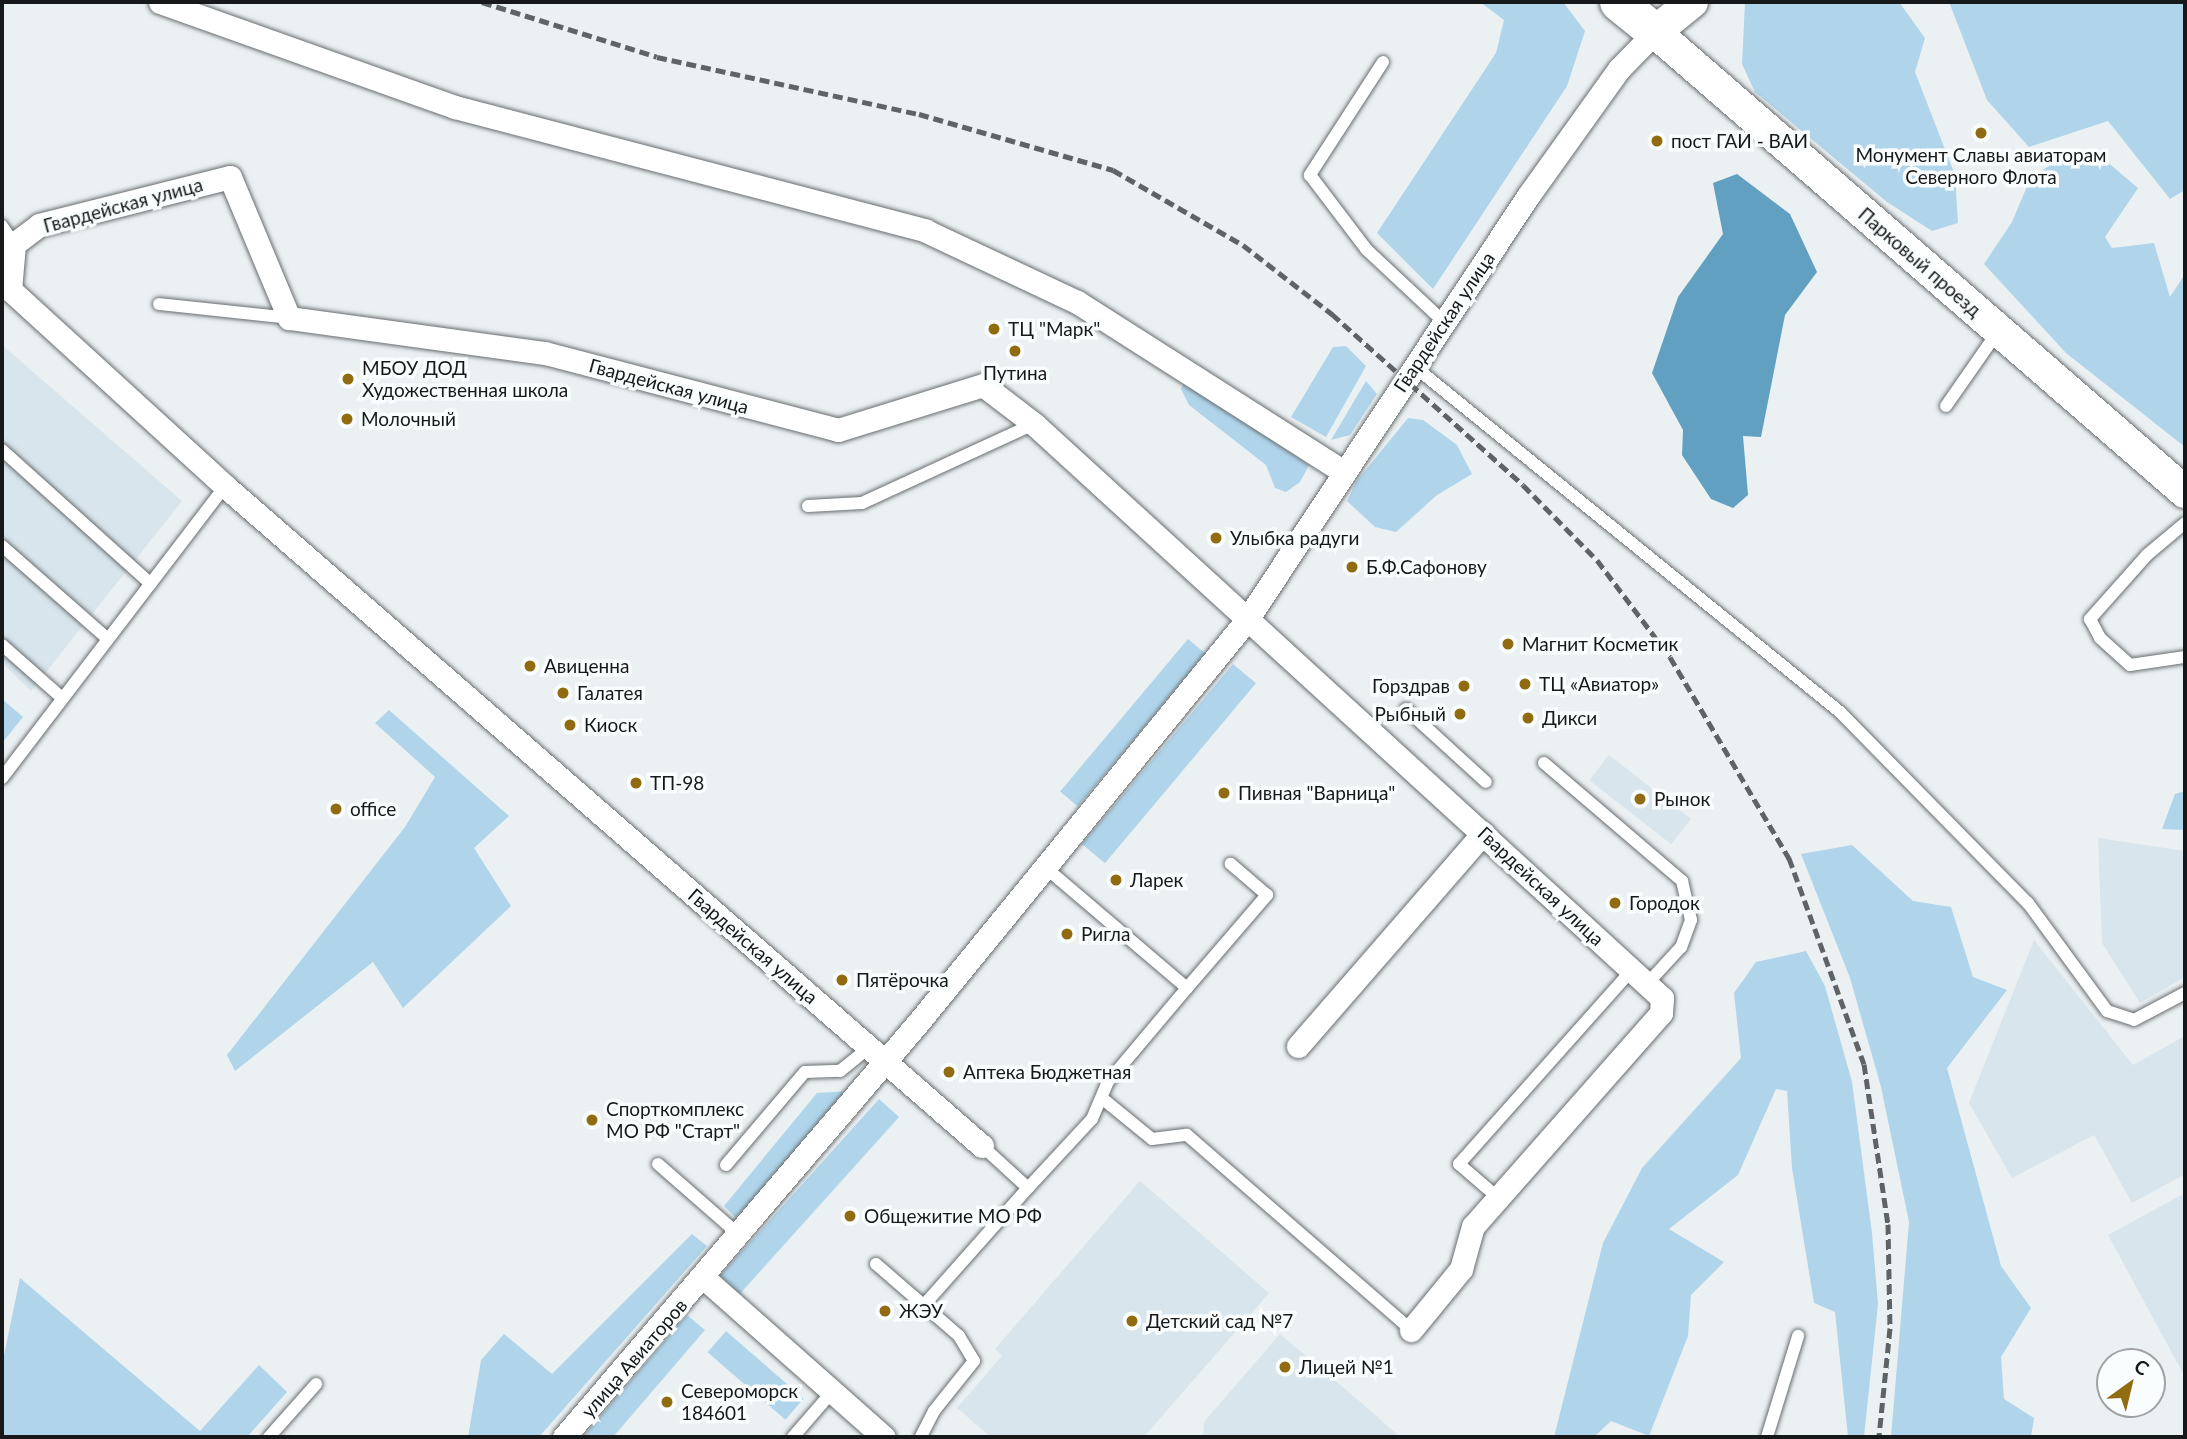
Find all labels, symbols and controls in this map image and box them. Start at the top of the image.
marker: Монумент Славы авиаторам Северного Флота [1973,125,1989,141]
place label: пост ГАИ - ВАИ [1671,130,1808,152]
marker: пост ГАИ - ВАИ [1649,133,1665,149]
place label: Монумент Славы авиаторам Северного Флота [1856,144,2106,188]
street label: Гвардейская улица [41,173,205,237]
street label: Парковый проезд [1854,202,1986,322]
street label: Гвардейская улица [1389,248,1499,396]
place label: ТЦ "Марк" [1008,318,1100,340]
marker: ТЦ "Марк" [986,321,1002,337]
marker: Путина [1007,343,1023,359]
street label: Гвардейская улица [587,354,751,418]
place label: МБОУ ДОД Художественная школа [362,357,568,401]
place label: Путина [983,362,1047,384]
marker: МБОУ ДОД Художественная школа [340,371,356,387]
place label: Молочный [361,408,456,430]
marker: Молочный [339,411,355,427]
place label: Улыбка радуги [1230,527,1359,549]
marker: Улыбка радуги [1208,530,1224,546]
place label: Б.Ф.Сафонову [1366,556,1487,578]
marker: Б.Ф.Сафонову [1344,559,1360,575]
place label: Магнит Косметик [1522,633,1678,655]
marker: Магнит Косметик [1500,636,1516,652]
place label: Авиценна [544,655,629,677]
marker: Авиценна [522,658,538,674]
place label: ТЦ «Авиатор» [1539,673,1659,695]
place label: Горздрав [1372,675,1450,697]
marker: ТЦ «Авиатор» [1517,676,1533,692]
marker: Горздрав [1456,678,1472,694]
place label: Галатея [577,682,643,704]
marker: Галатея [555,685,571,701]
place label: Рыбный [1375,703,1446,725]
marker: Рыбный [1452,706,1468,722]
place label: Дикси [1542,707,1597,729]
marker: Дикси [1520,710,1536,726]
place label: Киоск [584,714,637,736]
marker: Киоск [562,717,578,733]
place label: ТП-98 [650,772,704,794]
marker: ТП-98 [628,775,644,791]
place label: Пивная "Варница" [1238,782,1395,804]
marker: Пивная "Варница" [1216,785,1232,801]
place label: Рынок [1654,788,1710,810]
marker: Рынок [1632,791,1648,807]
place label: office [350,798,396,820]
marker: office [328,801,344,817]
street label: Гвардейская улица [1473,822,1609,950]
place label: Ларек [1130,869,1183,891]
marker: Ларек [1108,872,1124,888]
street label: Гвардейская улица [684,884,822,1008]
place label: Городок [1629,892,1700,914]
marker: Городок [1607,895,1623,911]
place label: Ригла [1081,923,1130,945]
marker: Ригла [1059,926,1075,942]
place label: Пятёрочка [856,969,949,991]
marker: Пятёрочка [834,972,850,988]
place label: Аптека Бюджетная [963,1061,1131,1083]
marker: Аптека Бюджетная [941,1064,957,1080]
place label: Спорткомплекс МО РФ "Старт" [606,1098,744,1142]
marker: Спорткомплекс МО РФ "Старт" [584,1112,600,1128]
place label: Общежитие МО РФ [864,1205,1042,1227]
marker: Общежитие МО РФ [842,1208,858,1224]
street label: улица Авиаторов [576,1294,692,1422]
place label: ЖЭУ [899,1300,943,1322]
marker: ЖЭУ [877,1303,893,1319]
place label: Детский сад №7 [1146,1310,1293,1332]
marker: Детский сад №7 [1124,1313,1140,1329]
north arrow [2096,1348,2166,1418]
text: С [2130,1354,2154,1380]
place label: Лицей №1 [1299,1356,1394,1378]
marker: Лицей №1 [1277,1359,1293,1375]
place label: Североморск 184601 [681,1380,798,1424]
marker: Североморск 184601 [659,1394,675,1410]

